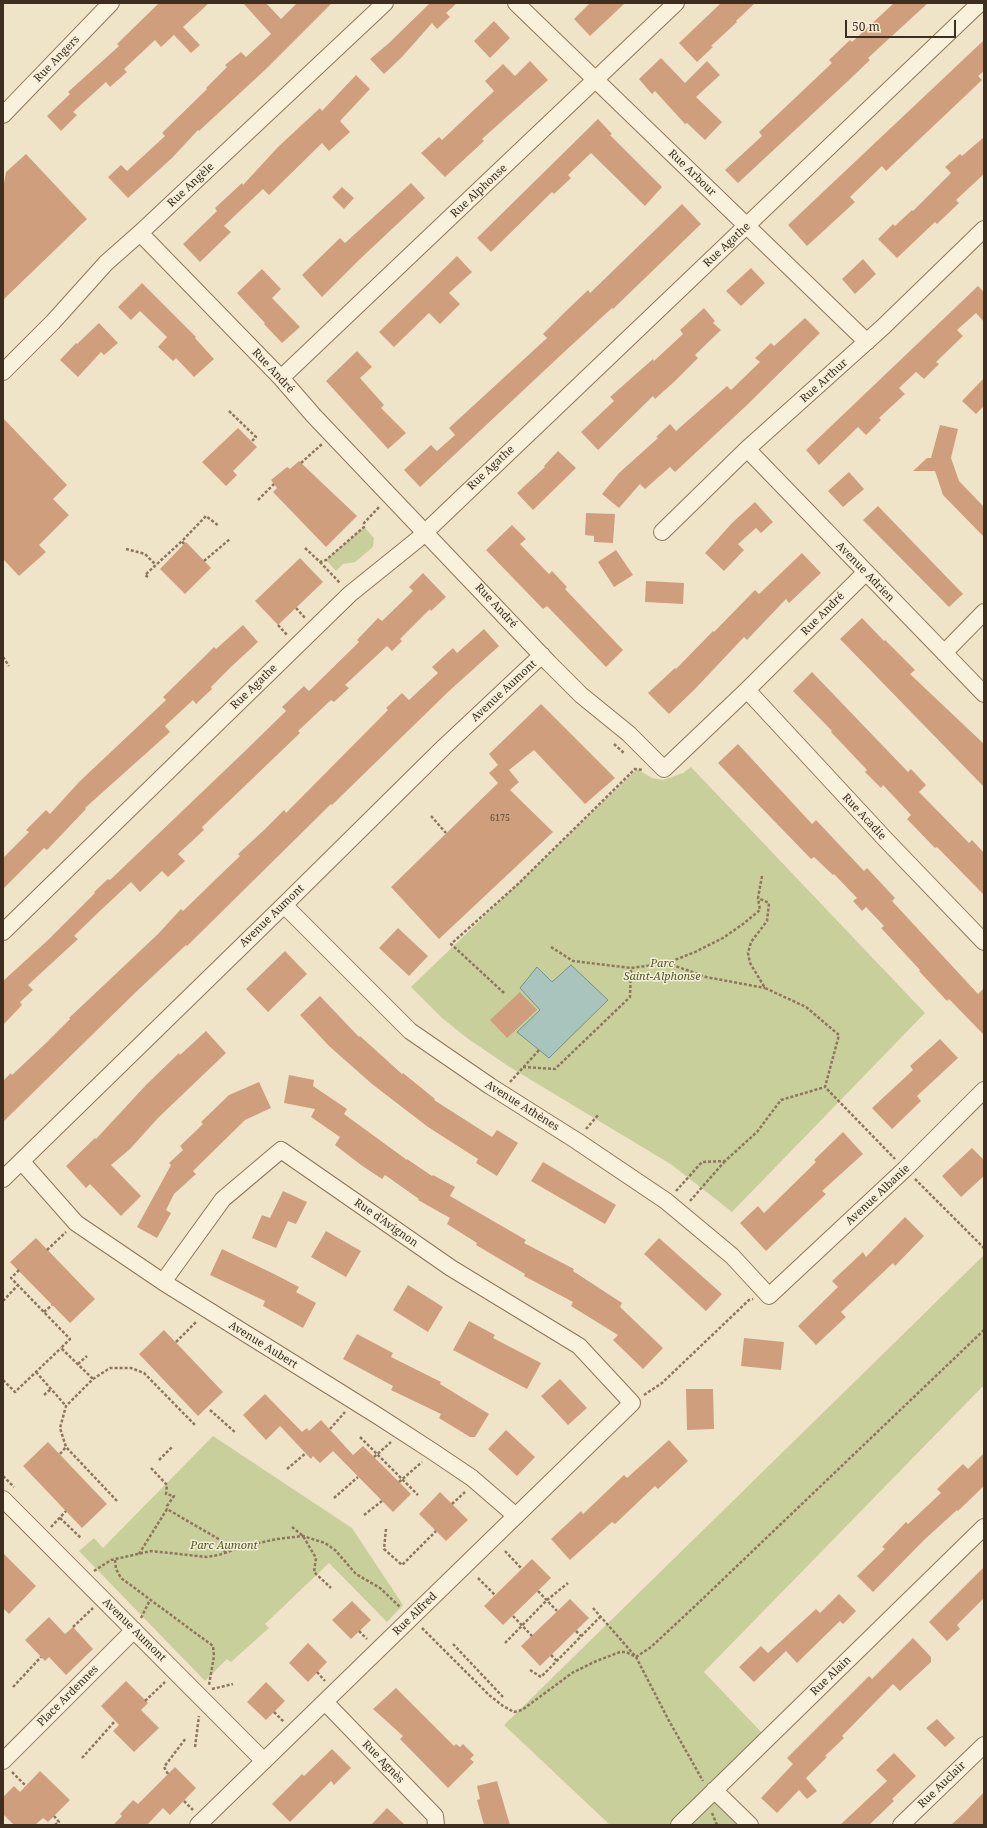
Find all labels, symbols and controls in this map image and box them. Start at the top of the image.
scale bar [847,12,958,38]
text: 50 m [852,18,880,35]
street label: Rue Angers [32,33,82,85]
street label: Rue Arbour [665,147,719,199]
street label: Rue Angèle [165,160,217,210]
street label: Rue Alphonse [448,162,510,220]
street label: Rue Agathe [701,220,753,270]
street label: Rue André [249,346,297,396]
street label: Rue Arthur [798,356,850,406]
street label: Rue Agathe [465,443,517,493]
street label: Avenue Adrien [833,539,897,605]
street label: Rue André [472,581,520,631]
street label: Rue André [799,590,847,638]
street label: Avenue Aumont [469,657,539,725]
street label: Rue Agathe [228,662,280,712]
street label: Rue Acadie [839,791,889,843]
house number: 6175 [490,813,510,823]
street label: Avenue Aumont [237,882,307,950]
park label: Parc Saint-Alphonse [623,957,701,983]
street label: Avenue Athènes [483,1078,561,1134]
street label: Avenue Albanie [843,1162,913,1228]
street label: Rue d'Avignon [352,1196,420,1250]
street label: Avenue Aubert [226,1319,300,1371]
park label: Parc Aumont [190,1539,258,1553]
street label: Rue Alfred [390,1590,440,1638]
street label: Avenue Aumont [99,1595,169,1665]
street label: Rue Alain [808,1654,854,1698]
street label: Place Ardennes [35,1663,101,1729]
street label: Rue Agnès [359,1738,407,1786]
street label: Rue Auclair [915,1759,969,1811]

